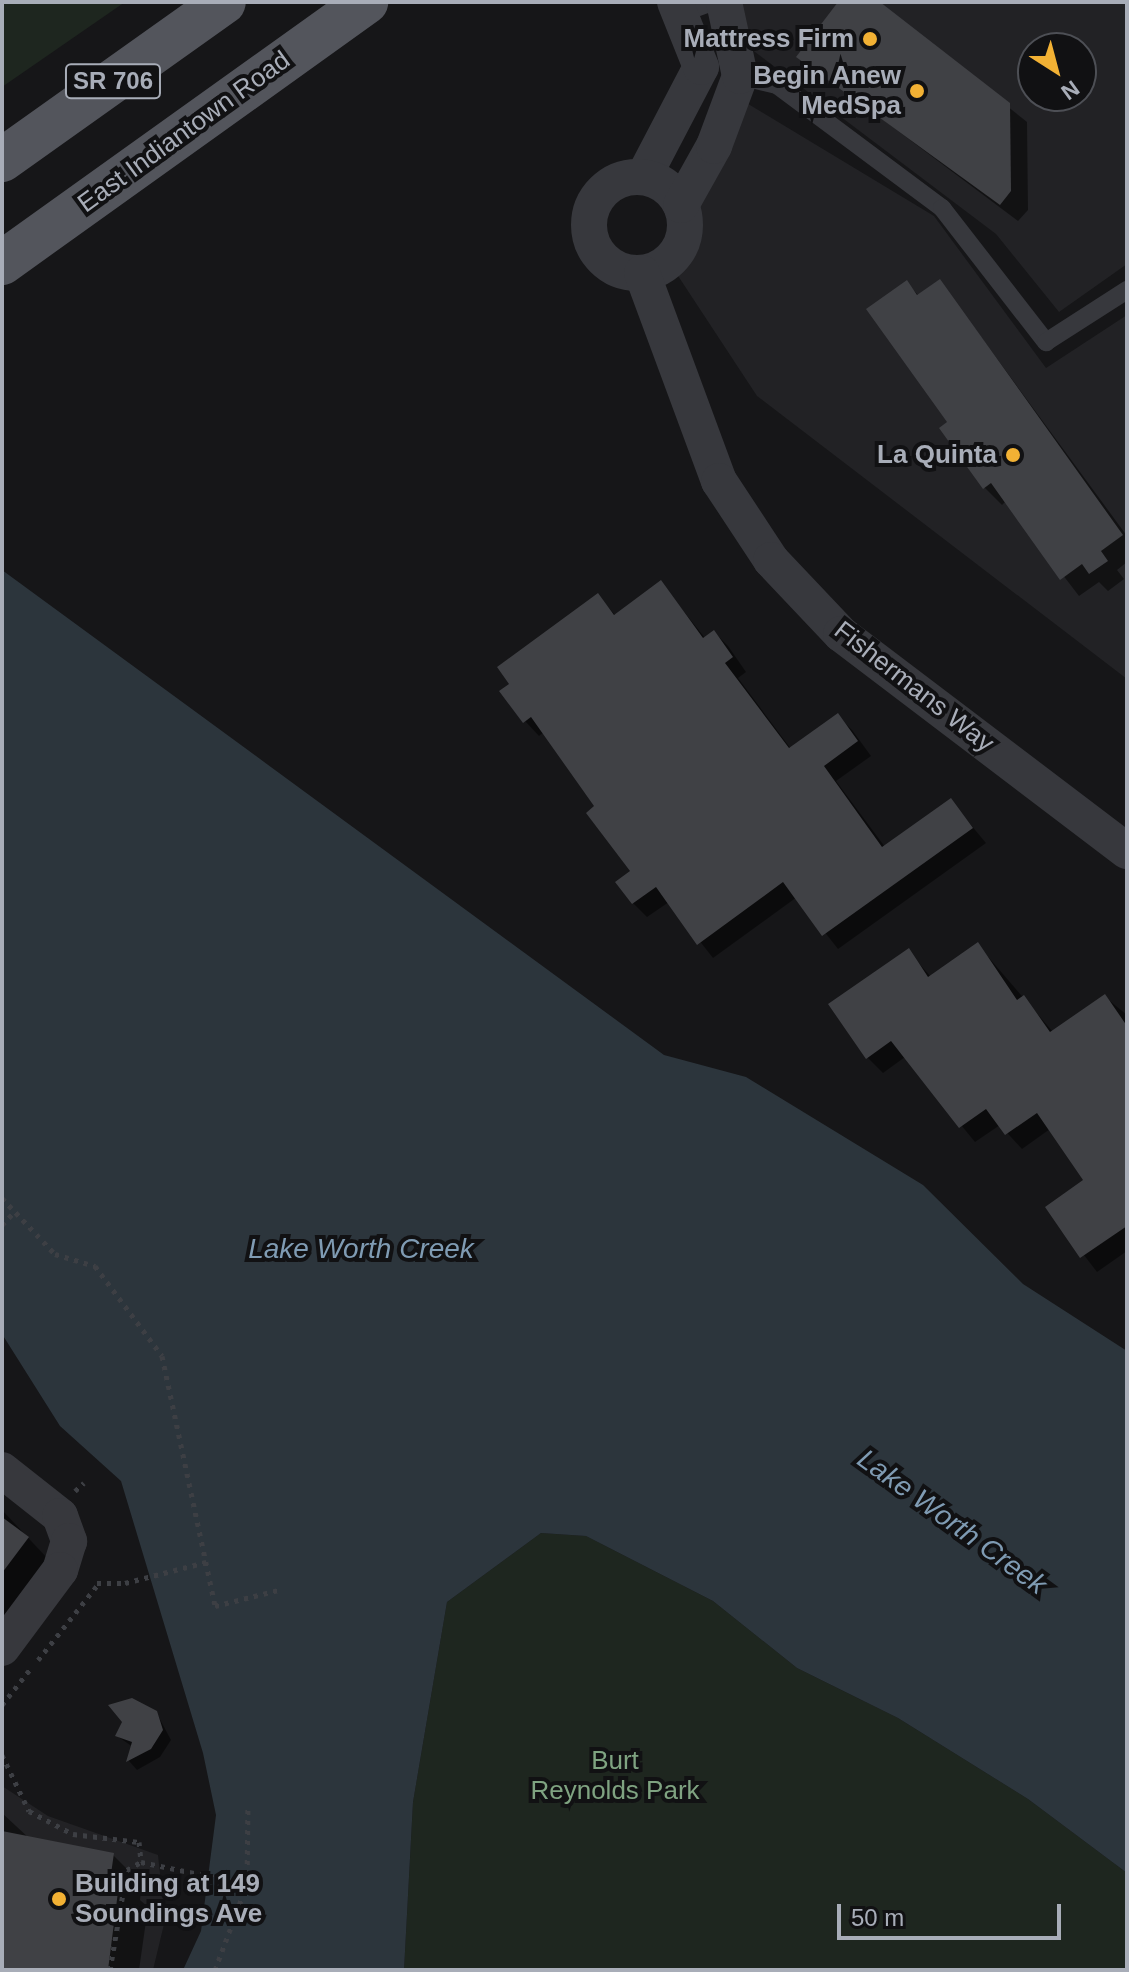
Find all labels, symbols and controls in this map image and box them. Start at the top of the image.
place label: Mattress Firm [684,23,854,55]
marker: Mattress Firm [861,30,879,48]
north arrow [1017,32,1097,112]
street label: East Indiantown Road [72,45,296,219]
place label: Begin Anew MedSpa [752,60,901,122]
road number: SR 706 [63,61,163,101]
text: N [1056,75,1084,105]
marker: Begin Anew MedSpa [908,82,926,100]
place label: La Quinta [877,439,997,471]
marker: La Quinta [1004,446,1022,464]
street label: Fishermans Way [828,615,1000,759]
water label: Lake Worth Creek [248,1232,474,1266]
water label: Lake Worth Creek [851,1442,1053,1602]
park label: Burt Reynolds Park [530,1745,700,1806]
place label: Building at 149 Soundings Ave [75,1868,263,1930]
scale bar [841,1888,1065,1938]
marker: Building at 149 Soundings Ave [50,1890,68,1908]
text: 50 m [851,1904,904,1931]

